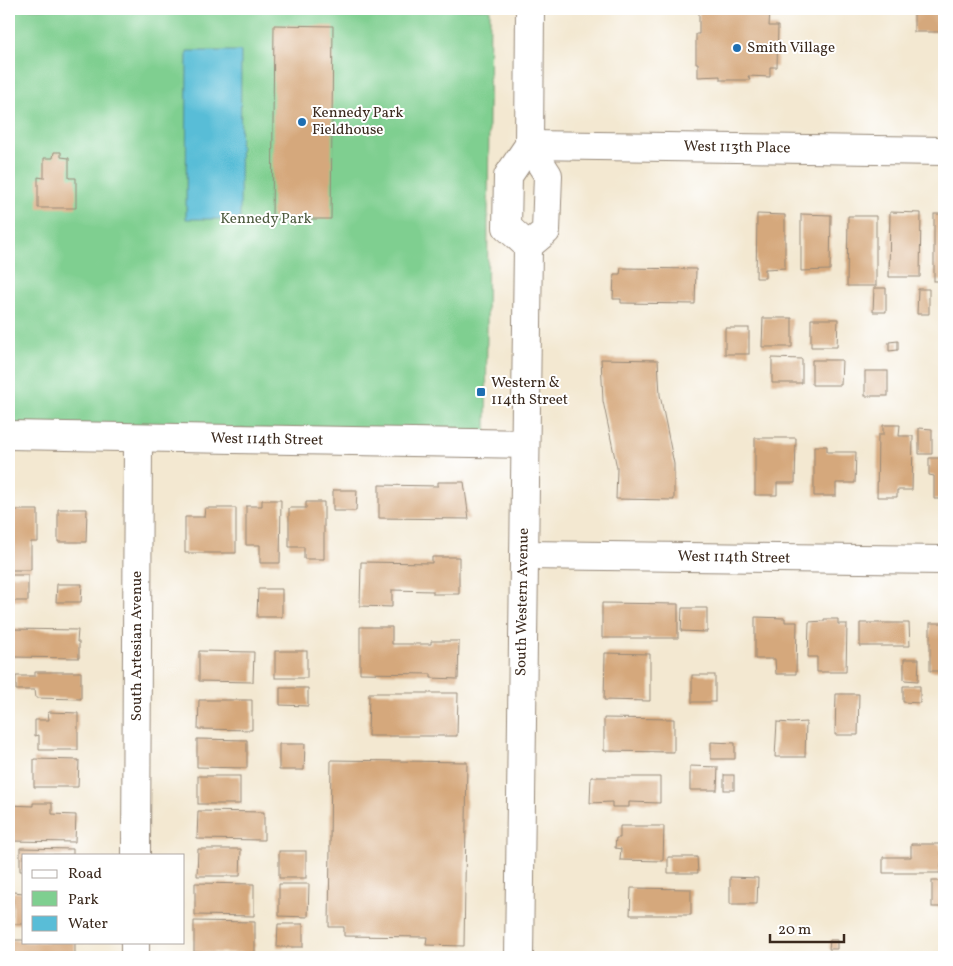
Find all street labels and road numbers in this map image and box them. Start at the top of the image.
street label: West 113th Place [683,137,791,159]
street label: West 114th Street [210,429,324,451]
street label: South Western Avenue [511,528,535,676]
street label: West 114th Street [677,547,791,569]
street label: South Artesian Avenue [127,571,148,721]

